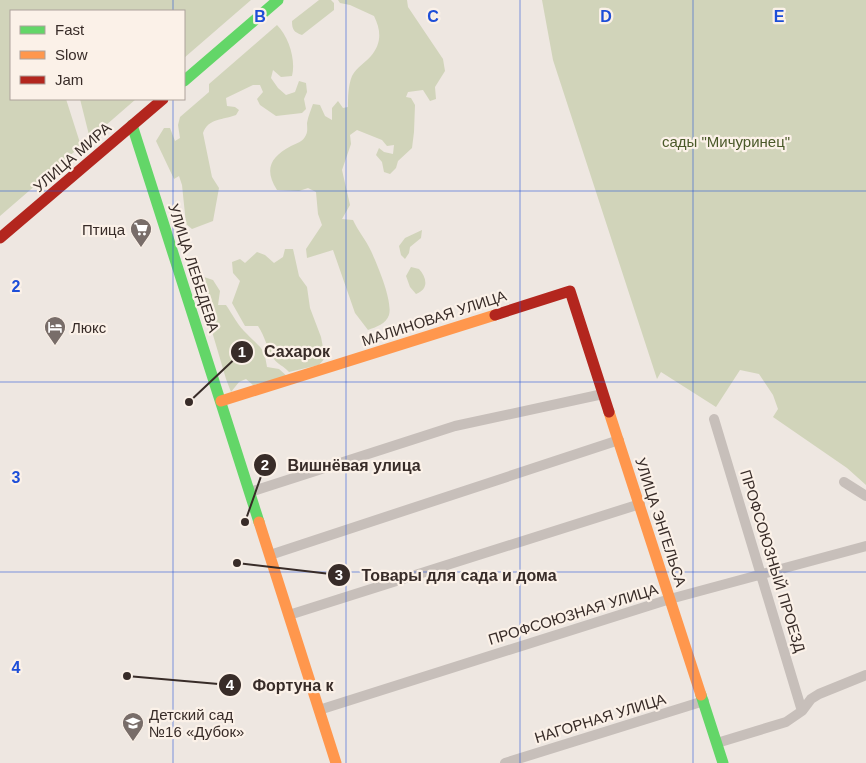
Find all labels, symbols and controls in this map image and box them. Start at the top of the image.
text: B [254,8,266,25]
text: C [427,8,439,25]
text: D [600,8,612,25]
text: E [774,8,785,25]
legend [10,10,185,100]
text: Fast [55,21,85,38]
text: Slow [55,46,88,63]
text: Jam [55,71,83,88]
street label: УЛИЦА МИРА [30,119,114,195]
park label: сады "Мичуринец" [662,133,790,150]
street label: УЛИЦА ЛЕБЕДЕВА [165,202,223,334]
supermarket icon: Птица [129,217,153,248]
place label: Птица [82,221,126,238]
text: 2 [12,278,21,295]
street label: МАЛИНОВАЯ УЛИЦА [359,287,509,349]
hotel icon: Люкс [43,315,67,346]
place label: Люкс [71,319,107,336]
callout: Сахарок [229,336,340,367]
text: 1 [238,343,246,360]
text: Сахарок [264,343,331,360]
callout: Вишнёвая улица [253,450,431,481]
street label: УЛИЦА ЭНГЕЛЬСА [632,455,690,589]
text: 2 [261,456,269,473]
text: Вишнёвая улица [287,457,421,474]
street label: ПРОФСОЮЗНЫЙ ПРОЕЗД [737,468,809,654]
text: 3 [12,469,21,486]
callout: Товары для сада и дома [327,560,567,591]
text: 3 [335,566,343,583]
text: Товары для сада и дома [361,567,557,584]
street label: ПРОФСОЮЗНАЯ УЛИЦА [486,580,660,648]
text: 4 [12,659,21,676]
callout: Фортуна к [218,670,344,701]
text: 4 [226,676,235,693]
text: Фортуна к [252,677,335,694]
street label: НАГОРНАЯ УЛИЦА [532,690,668,746]
place label: Детский сад №16 «Дубок» [149,706,244,740]
school or university icon: Детский сад №16 «Дубок» [121,711,145,742]

